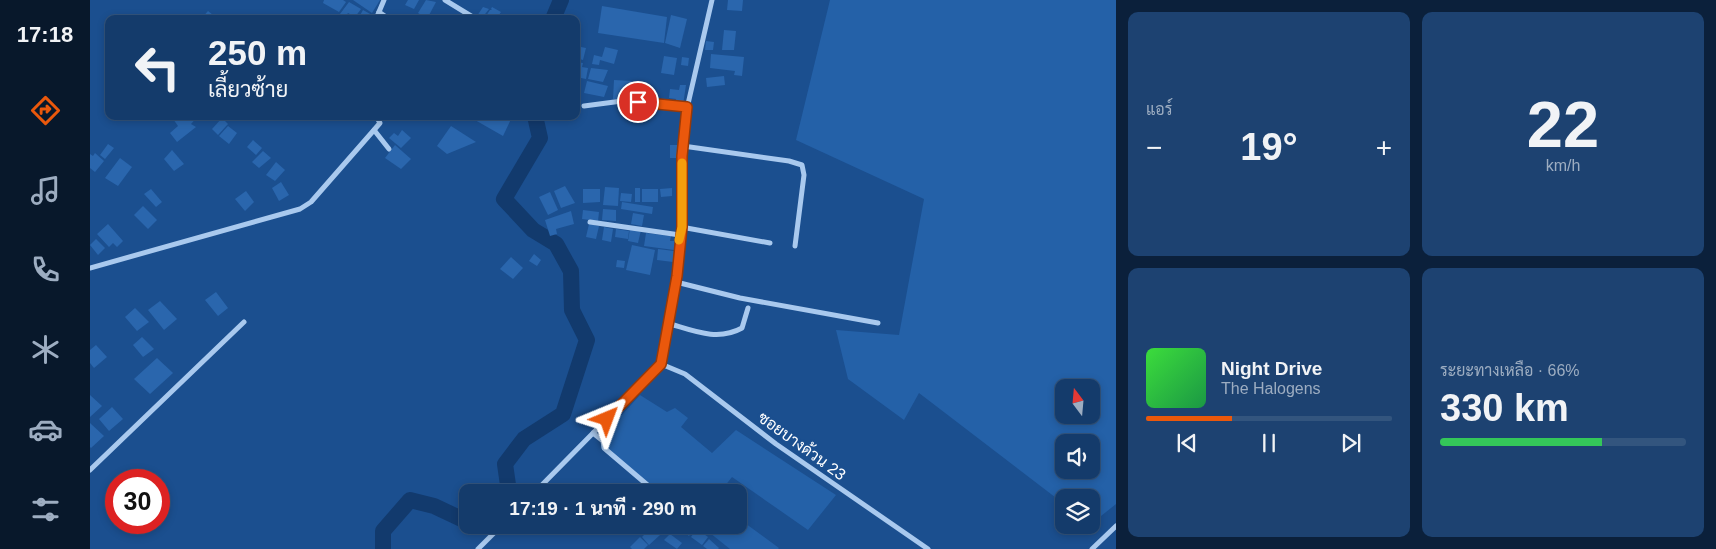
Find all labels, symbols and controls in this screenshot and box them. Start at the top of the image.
text: 17:18 [17,22,73,47]
text: 250 m [208,33,307,72]
icon: left [125,35,190,100]
text: เลี้ยวซ้าย [208,77,288,102]
pin [617,81,659,123]
icon: arrive [624,88,652,116]
text: 22 [1527,88,1599,161]
icon: directions [28,93,63,128]
text: แอร์ [1146,101,1172,118]
text: 19° [1240,126,1298,168]
text: − [1146,132,1162,163]
text: + [1376,132,1392,163]
text: km/h [1546,157,1580,174]
icon: music [28,173,63,208]
icon: phone [28,252,63,287]
icon: climate [28,332,63,367]
text: Night Drive [1221,358,1322,379]
text: ระยะทางเหลือ · 66% [1440,362,1580,379]
north arrow [1055,379,1100,424]
map controls [1055,379,1100,534]
text: The Halogens [1221,380,1321,397]
text: 330 km [1440,387,1569,429]
position arrow [580,392,632,444]
street label: ซอยบางด้วน 23 [755,407,850,483]
icon: car [28,412,63,447]
icon: previous [1173,429,1201,457]
icon: pause [1255,429,1283,457]
icon: next [1337,429,1365,457]
button: sound [1055,434,1100,479]
speed limit sign: 30 [105,469,170,534]
button: layers [1055,489,1100,534]
icon: filters [28,492,63,527]
text: 17:19 · 1 นาที · 290 m [509,498,697,519]

